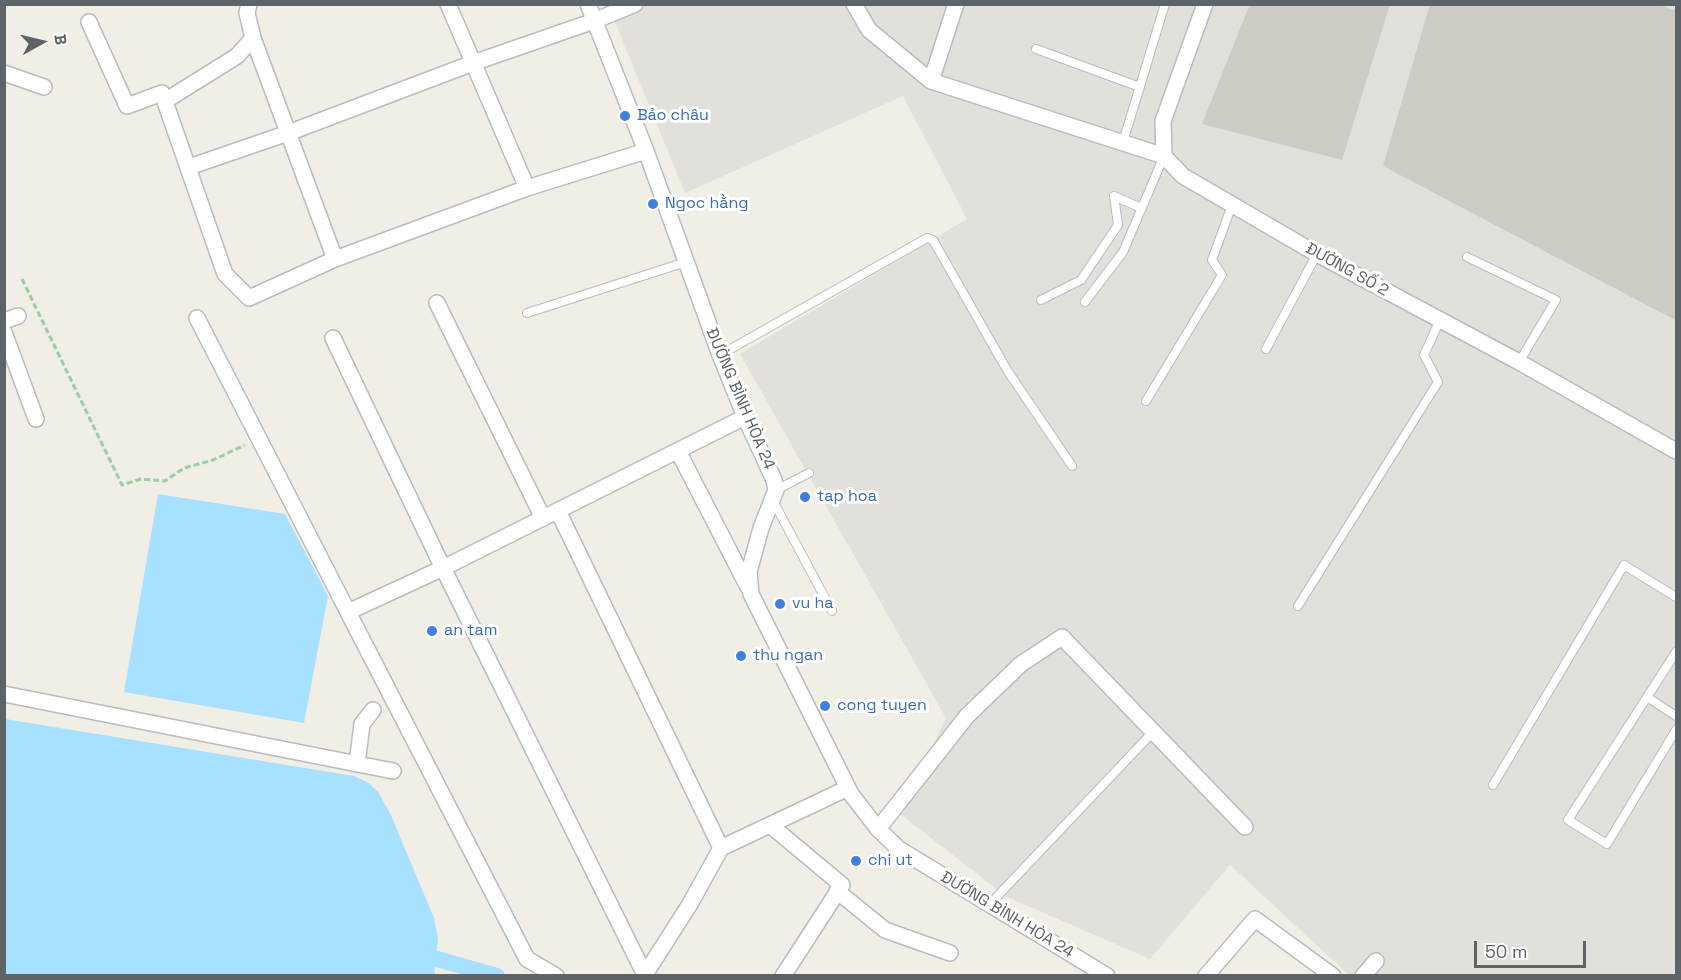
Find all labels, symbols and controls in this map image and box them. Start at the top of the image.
north arrow [12,12,72,72]
text: B [49,33,71,46]
place label: Bảo châu [637,106,709,126]
marker: Bảo châu [618,109,632,123]
place label: Ngoc hằng [665,194,749,214]
marker: Ngoc hằng [646,197,660,211]
street label: ĐƯỜNG SỐ 2 [1302,239,1392,301]
street label: ĐƯỜNG BÌNH HÒA 24 [702,325,778,473]
place label: tap hoa [817,487,877,507]
marker: tap hoa [798,490,812,504]
place label: vu ha [792,594,834,614]
marker: vu ha [773,597,787,611]
place label: an tam [444,621,497,641]
marker: an tam [425,624,439,638]
place label: thu ngan [753,646,823,666]
marker: thu ngan [734,649,748,663]
place label: cong tuyen [837,696,927,716]
marker: cong tuyen [818,699,832,713]
place label: chi ut [868,851,913,871]
marker: chi ut [849,854,863,868]
street label: ĐƯỜNG BÌNH HÒA 24 [937,868,1077,962]
scale bar [1477,929,1590,967]
text: 50 m [1485,940,1527,963]

